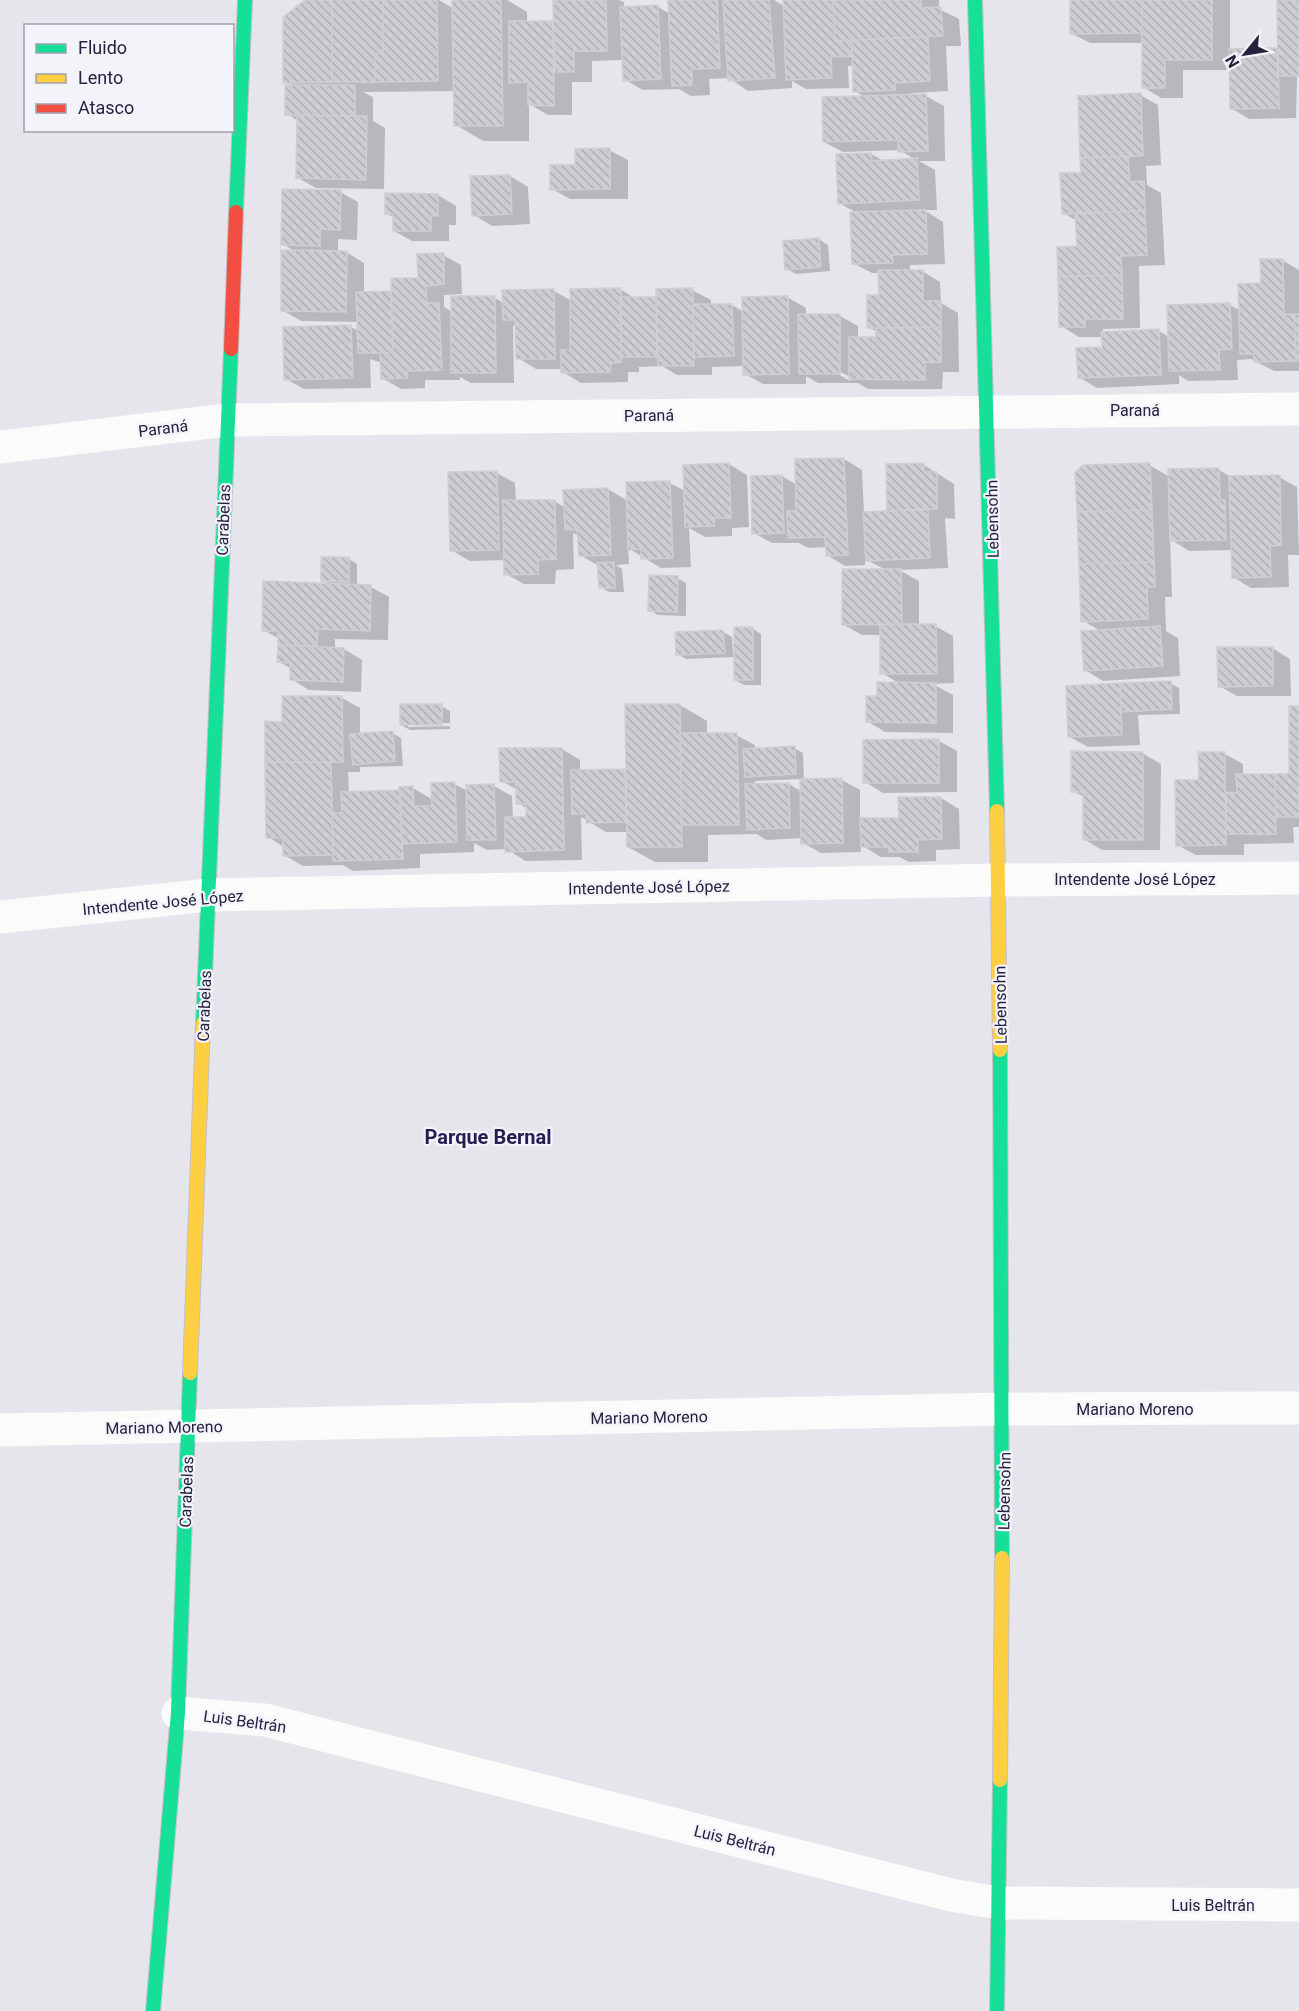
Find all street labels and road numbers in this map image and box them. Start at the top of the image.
street label: Paraná [1110,401,1160,420]
street label: Paraná [624,406,674,425]
street label: Paraná [137,416,189,441]
street label: Lebensohn [982,480,1003,558]
street label: Carabelas [213,484,234,556]
street label: Intendente José López [1054,870,1216,889]
street label: Intendente José López [568,877,730,898]
street label: Intendente José López [82,886,244,919]
street label: Lebensohn [990,966,1011,1044]
street label: Carabelas [194,970,215,1042]
street label: Mariano Moreno [1076,1400,1194,1419]
street label: Mariano Moreno [590,1407,708,1428]
street label: Mariano Moreno [105,1417,223,1438]
street label: Lebensohn [994,1452,1015,1530]
street label: Carabelas [176,1456,197,1528]
street label: Luis Beltrán [202,1706,288,1737]
street label: Luis Beltrán [692,1821,778,1860]
street label: Luis Beltrán [1171,1896,1255,1915]

